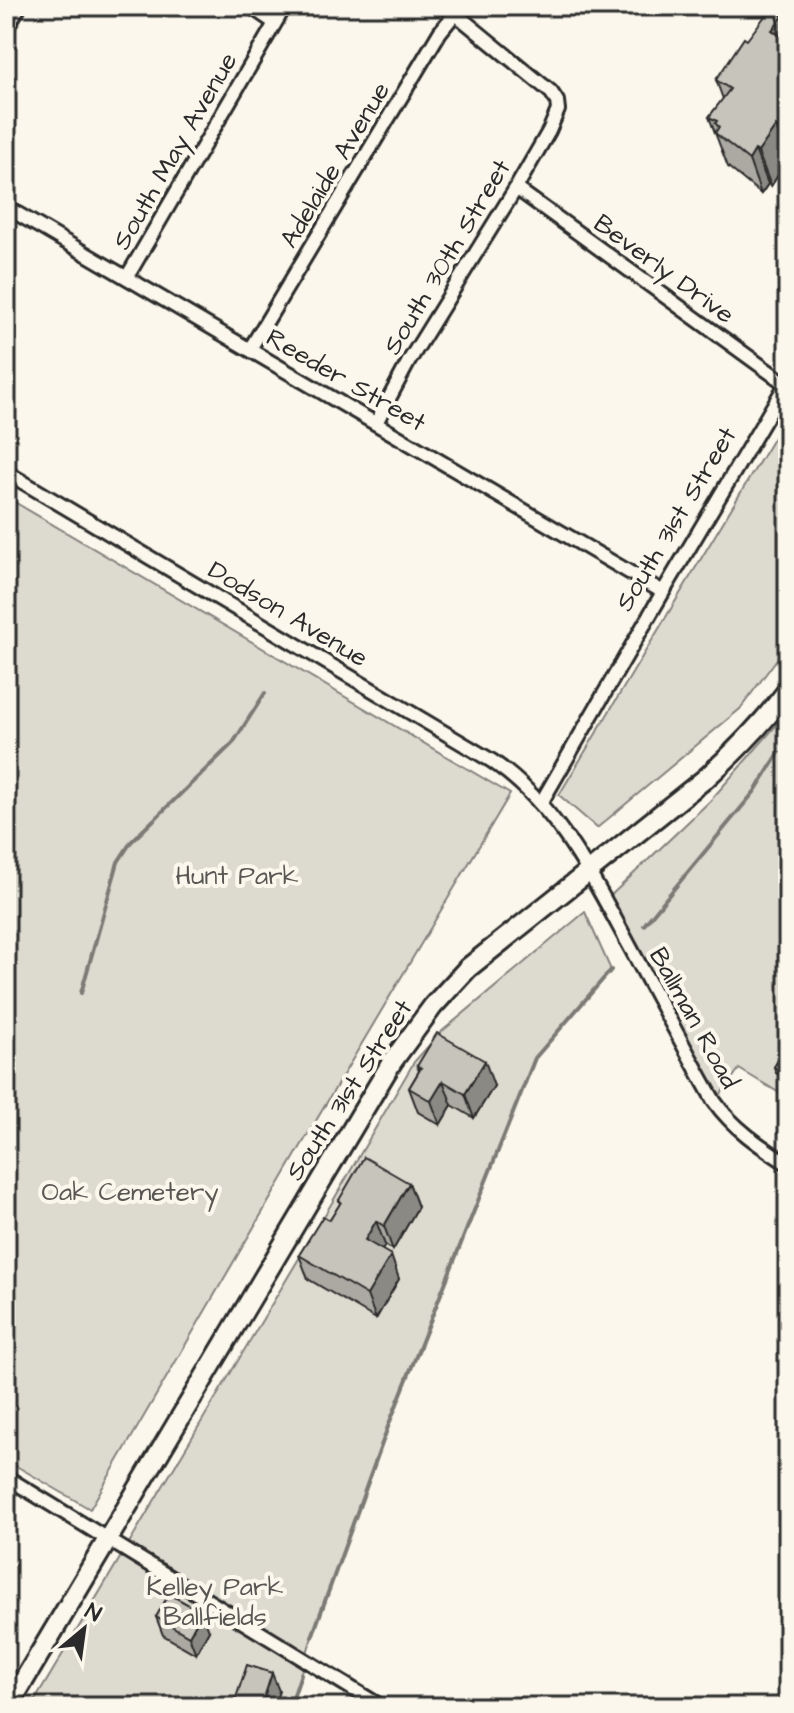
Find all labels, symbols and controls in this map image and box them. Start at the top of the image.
street label: South May Avenue [104,46,248,257]
street label: Adelaide Avenue [271,75,399,255]
street label: South 30th Street [374,152,520,361]
street label: Beverly Drive [585,206,742,334]
street label: Reeder Street [259,320,433,441]
street label: South 31st Street [607,420,746,618]
street label: Dodson Avenue [201,552,375,676]
park label: Hunt Park [176,858,299,894]
street label: Ballman Road [640,941,748,1095]
street label: South 31st Street [277,992,421,1187]
park label: Oak Cemetery [42,1174,219,1212]
park label: Kelley Park Ballfields [147,1569,283,1635]
north arrow [44,1589,124,1669]
text: N [79,1596,107,1630]

